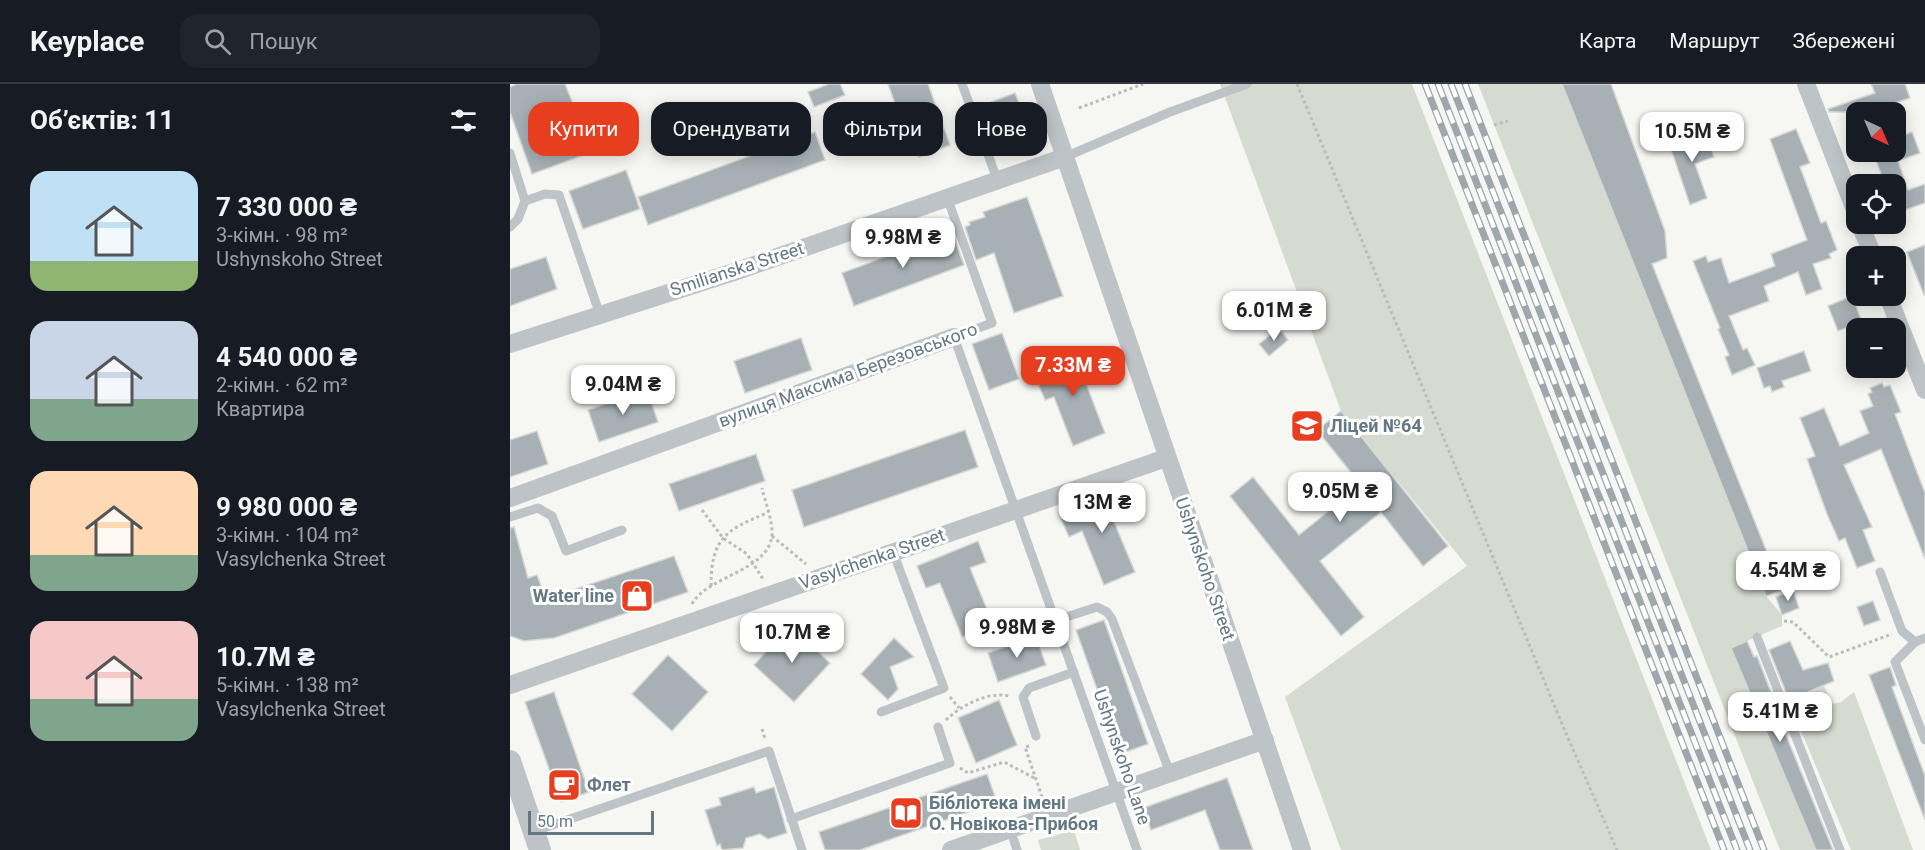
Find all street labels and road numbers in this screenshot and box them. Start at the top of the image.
street label: Smilianska Street [667,237,807,300]
street label: вулиця Максима Березовського [716,318,980,431]
street label: Ushynskoho Street [1171,494,1240,643]
street label: Vasylchenka Street [796,524,948,593]
street label: Ushynskoho Lane [1089,686,1155,827]

